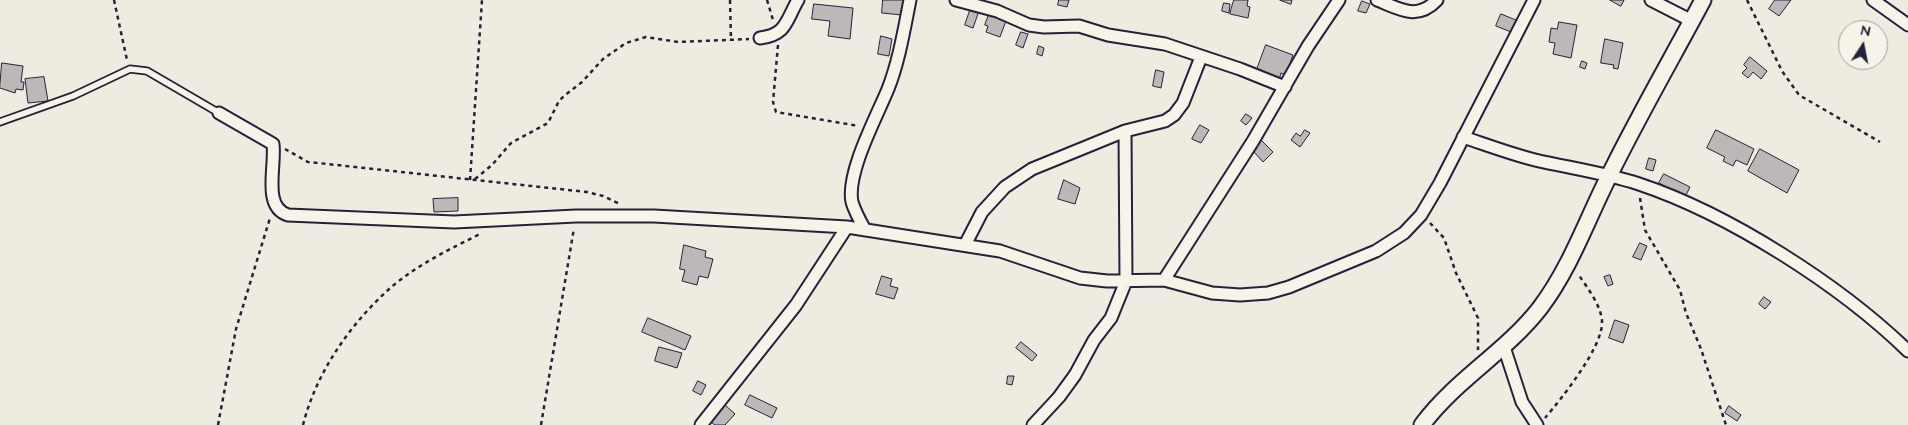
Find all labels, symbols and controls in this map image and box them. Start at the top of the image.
north arrow [1838,20,1888,70]
text: N [1859,21,1872,42]

